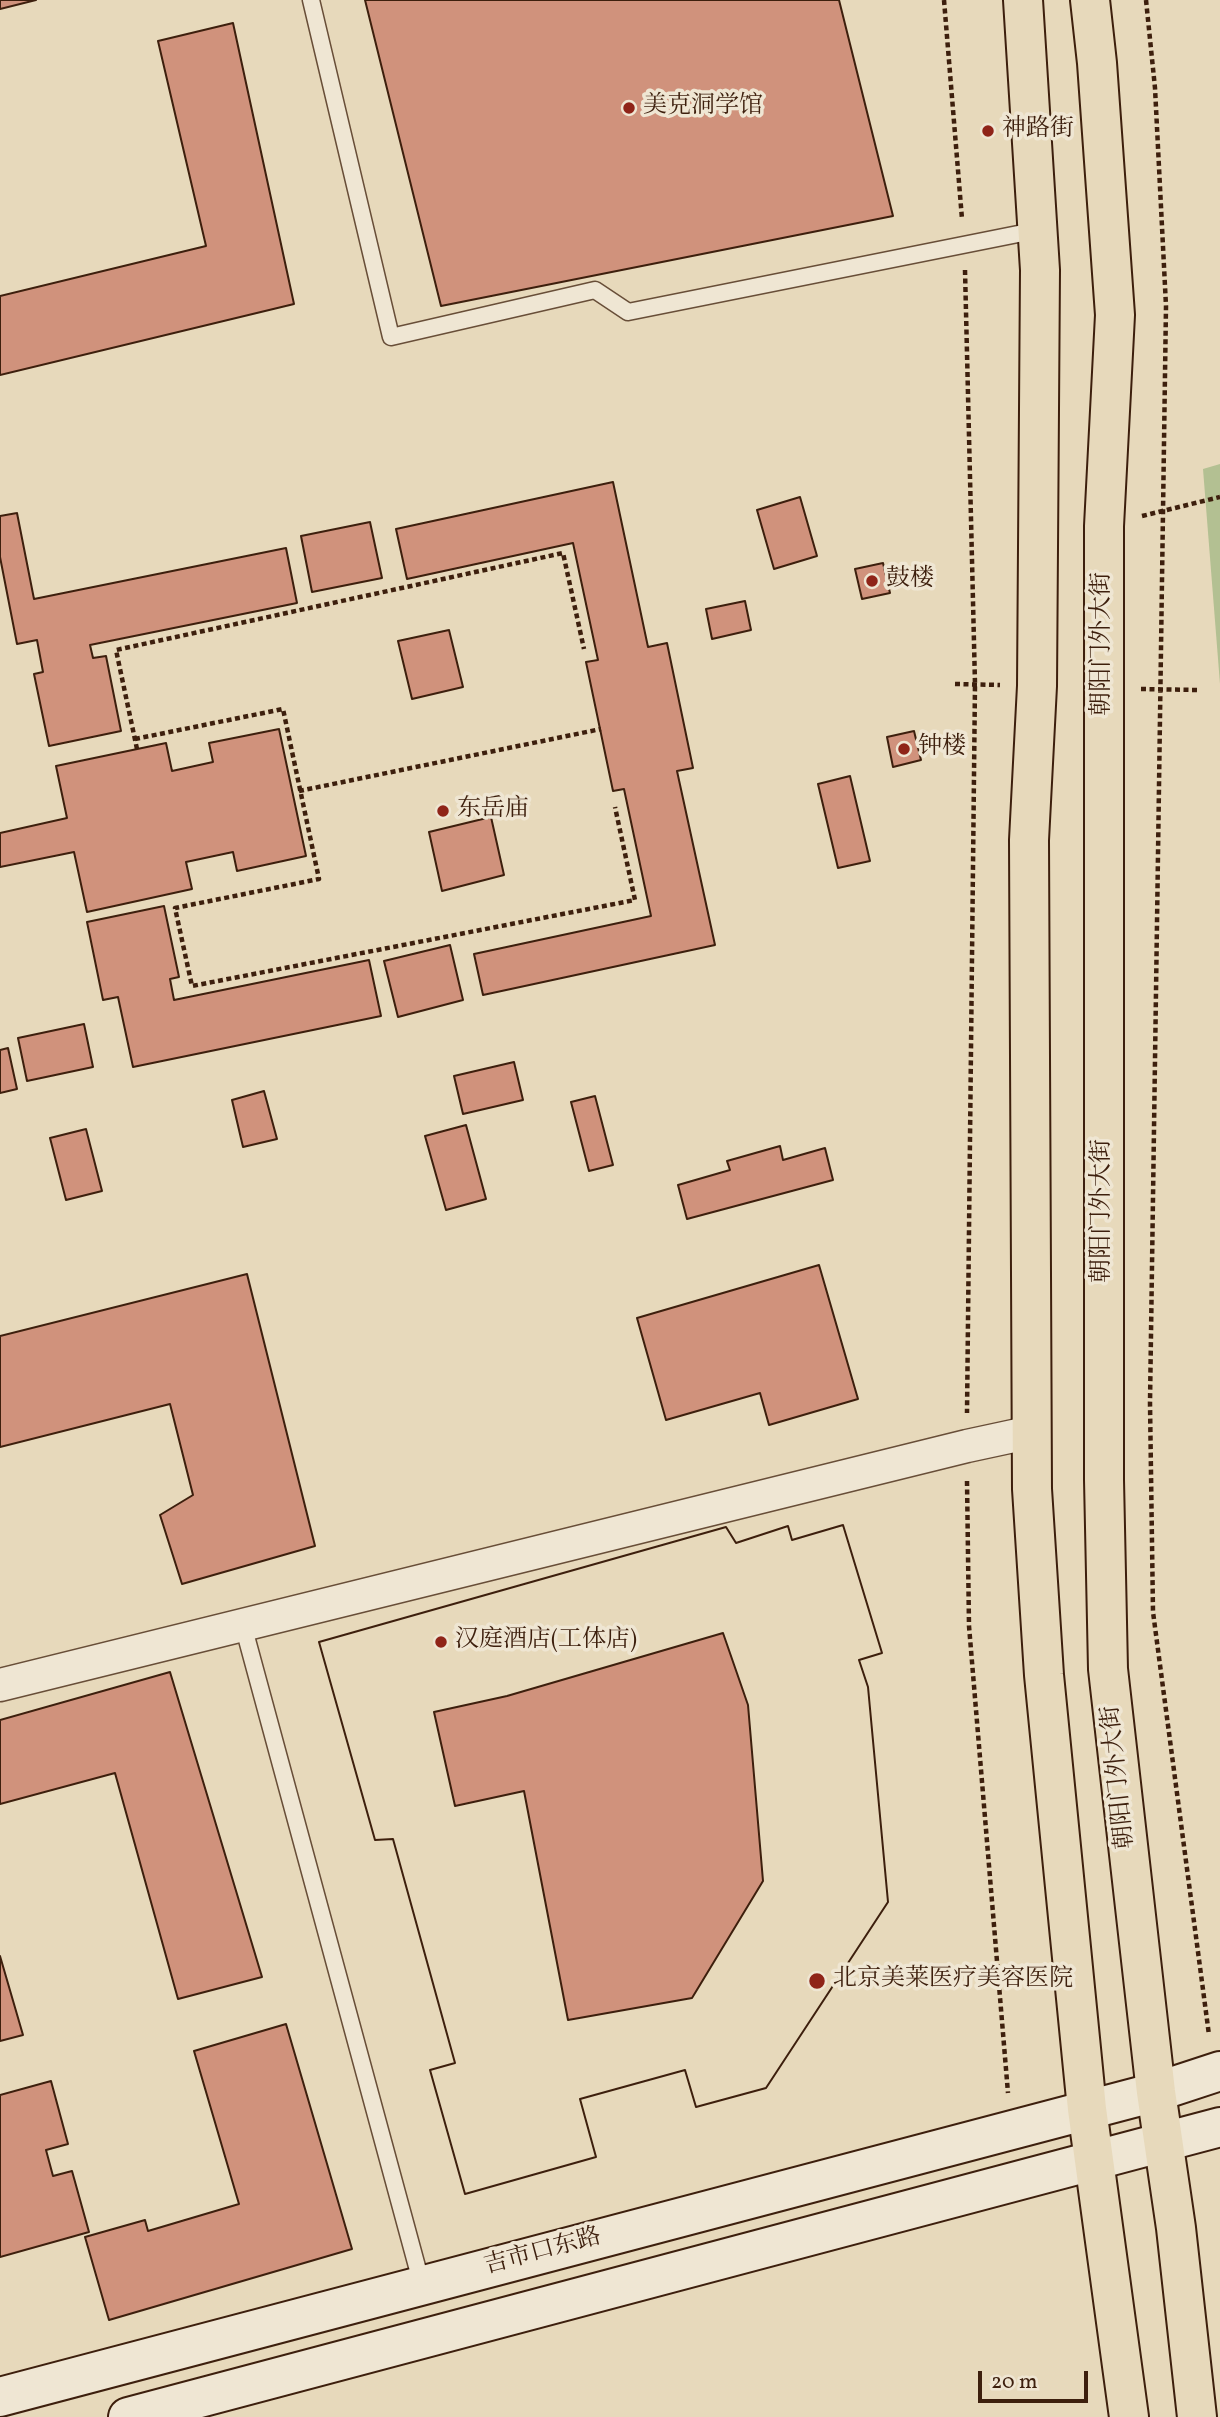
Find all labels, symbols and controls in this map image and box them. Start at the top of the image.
place label: 美克洞学馆 [643,94,763,122]
marker: 美克洞学馆 [621,100,637,116]
place label: 神路街 [1002,117,1074,145]
marker: 神路街 [980,123,996,139]
place label: 鼓楼 [886,567,934,595]
street label: 朝阳门外大街 [1090,572,1118,716]
marker: 鼓楼 [864,573,880,589]
place label: 钟楼 [918,735,966,763]
marker: 钟楼 [896,741,912,757]
place label: 东岳庙 [457,797,529,825]
marker: 东岳庙 [435,803,451,819]
street label: 朝阳门外大街 [1090,1139,1118,1283]
place label: 汉庭酒店(工体店) [455,1628,637,1656]
marker: 汉庭酒店(工体店) [433,1634,449,1650]
street label: 朝阳门外大街 [1098,1704,1142,1850]
place label: 北京美莱医疗美容医院 [833,1967,1073,1995]
marker: 北京美莱医疗美容医院 [807,1971,827,1991]
street label: 吉市口东路 [481,2224,605,2282]
scale bar [982,2358,1092,2402]
text: 20 m [991,2368,1037,2397]

